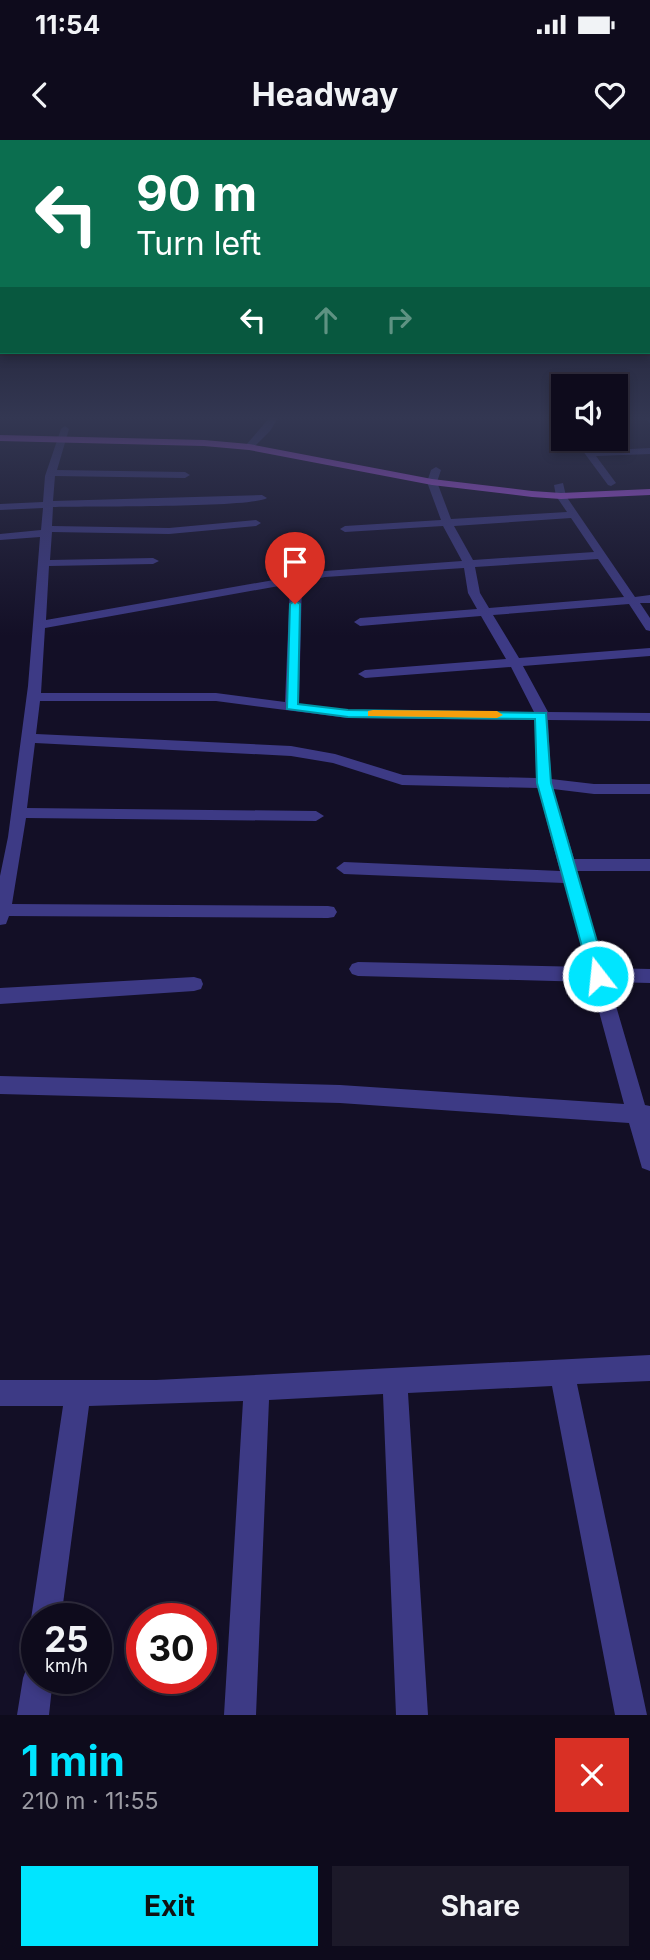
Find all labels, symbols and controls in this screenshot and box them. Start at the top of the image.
text: 11:54 [35,9,100,40]
text: Headway [252,75,398,114]
icon: back [21,76,59,114]
icon: heart [591,76,629,114]
text: 90 m [136,164,257,223]
icon: left [21,168,112,259]
text: Turn left [136,224,261,263]
icon: left [234,301,272,339]
icon: ahead [307,301,345,339]
icon: right [380,301,418,339]
map controls [551,374,628,451]
button: sound [551,374,628,451]
pin [265,532,325,604]
icon: arrive [276,543,314,581]
position arrow [561,939,635,1013]
speed limit sign: 30 [126,1603,217,1694]
text: 25 [44,1618,89,1660]
text: km/h [45,1655,88,1676]
text: 1 min [21,1735,125,1786]
button: close [555,1738,629,1812]
text: 210 m · 11:55 [21,1787,158,1815]
button: Exit [21,1866,318,1946]
button: Share [332,1866,629,1946]

